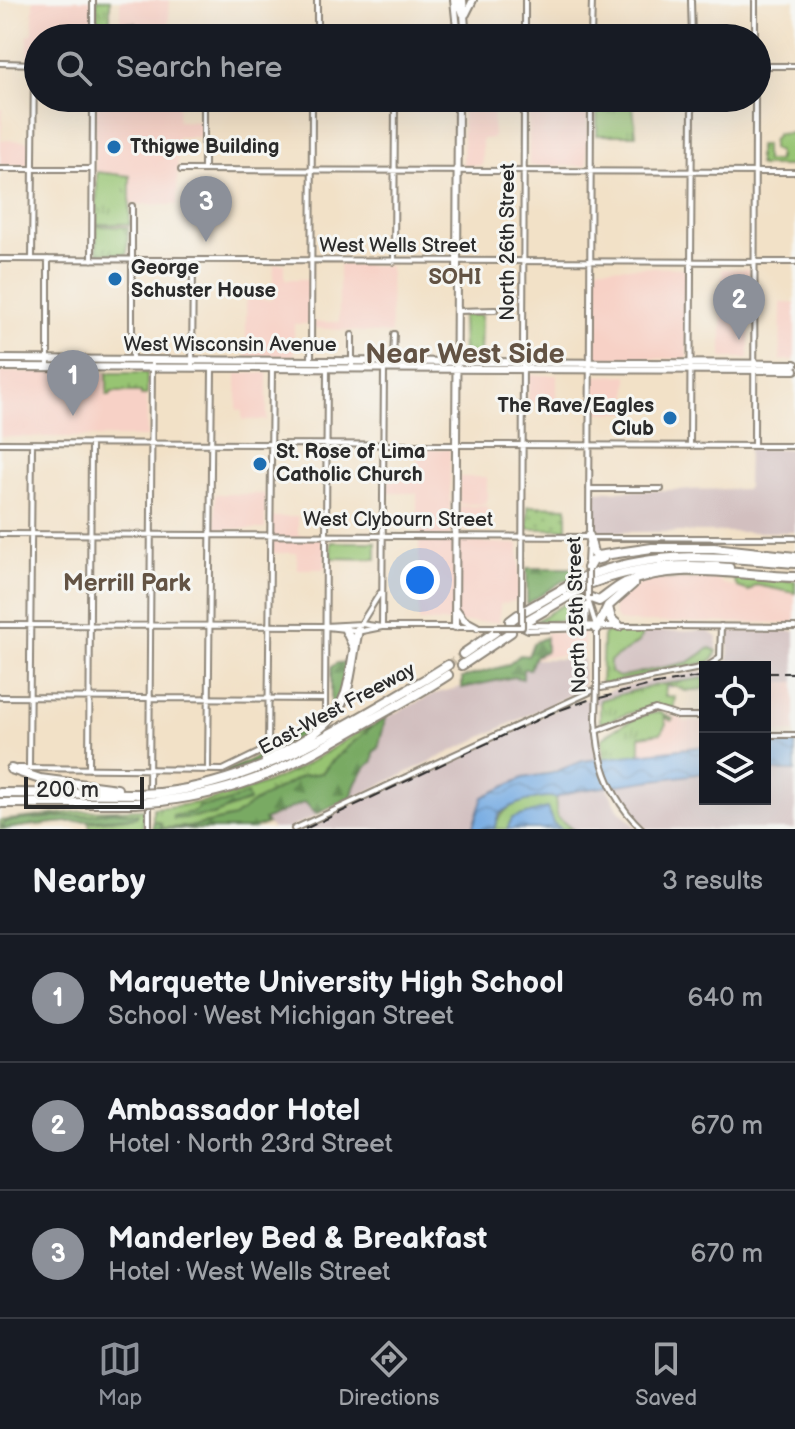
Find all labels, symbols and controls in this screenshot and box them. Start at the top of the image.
search box [24,24,771,112]
icon: search [52,46,96,90]
text: Search here [116,50,282,86]
place label: Tthigwe Building [130,135,279,159]
marker: Tthigwe Building [105,138,123,156]
street label: North 26th Street [496,163,520,321]
pin: 3 [180,176,232,242]
street label: West Wells Street [319,234,477,258]
place label: George Schuster House [131,256,276,303]
district label: SOHI [428,264,482,291]
marker: George Schuster House [106,270,124,288]
pin: 2 [713,274,765,340]
street label: West Wisconsin Avenue [123,333,337,357]
district label: Near West Side [365,338,565,371]
pin: 1 [47,350,99,416]
place label: The Rave/Eagles Club [498,394,654,441]
marker: The Rave/Eagles Club [661,409,679,427]
place label: St. Rose of Lima Catholic Church [276,440,425,487]
marker: St. Rose of Lima Catholic Church [251,455,269,473]
street label: West Clybourn Street [303,508,493,532]
street label: North 25th Street [562,536,592,694]
your location [400,560,440,600]
district label: Merrill Park [63,569,191,598]
street label: East-West Freeway [255,658,419,760]
map controls [699,661,771,805]
button: locate [699,661,771,733]
button: layers [699,733,771,805]
scale bar [24,773,144,809]
text: 200 m [36,777,99,804]
text: Nearby [32,861,146,902]
text: 3 results [662,866,763,897]
text: Marquette University High School [108,965,564,1001]
text: 1 [53,983,63,1014]
text: 640 m [687,983,763,1014]
text: School · West Michigan Street [108,1001,454,1032]
text: Ambassador Hotel [108,1093,360,1129]
text: 2 [50,1111,66,1142]
text: 670 m [691,1111,763,1142]
text: Hotel · North 23rd Street [108,1129,393,1160]
text: Manderley Bed & Breakfast [108,1221,487,1257]
text: 3 [50,1239,66,1270]
text: 670 m [691,1239,763,1270]
text: Hotel · West Wells Street [108,1257,390,1288]
tab: Map [98,1337,142,1412]
tab: Directions [338,1337,439,1412]
tab: Saved [635,1337,697,1412]

